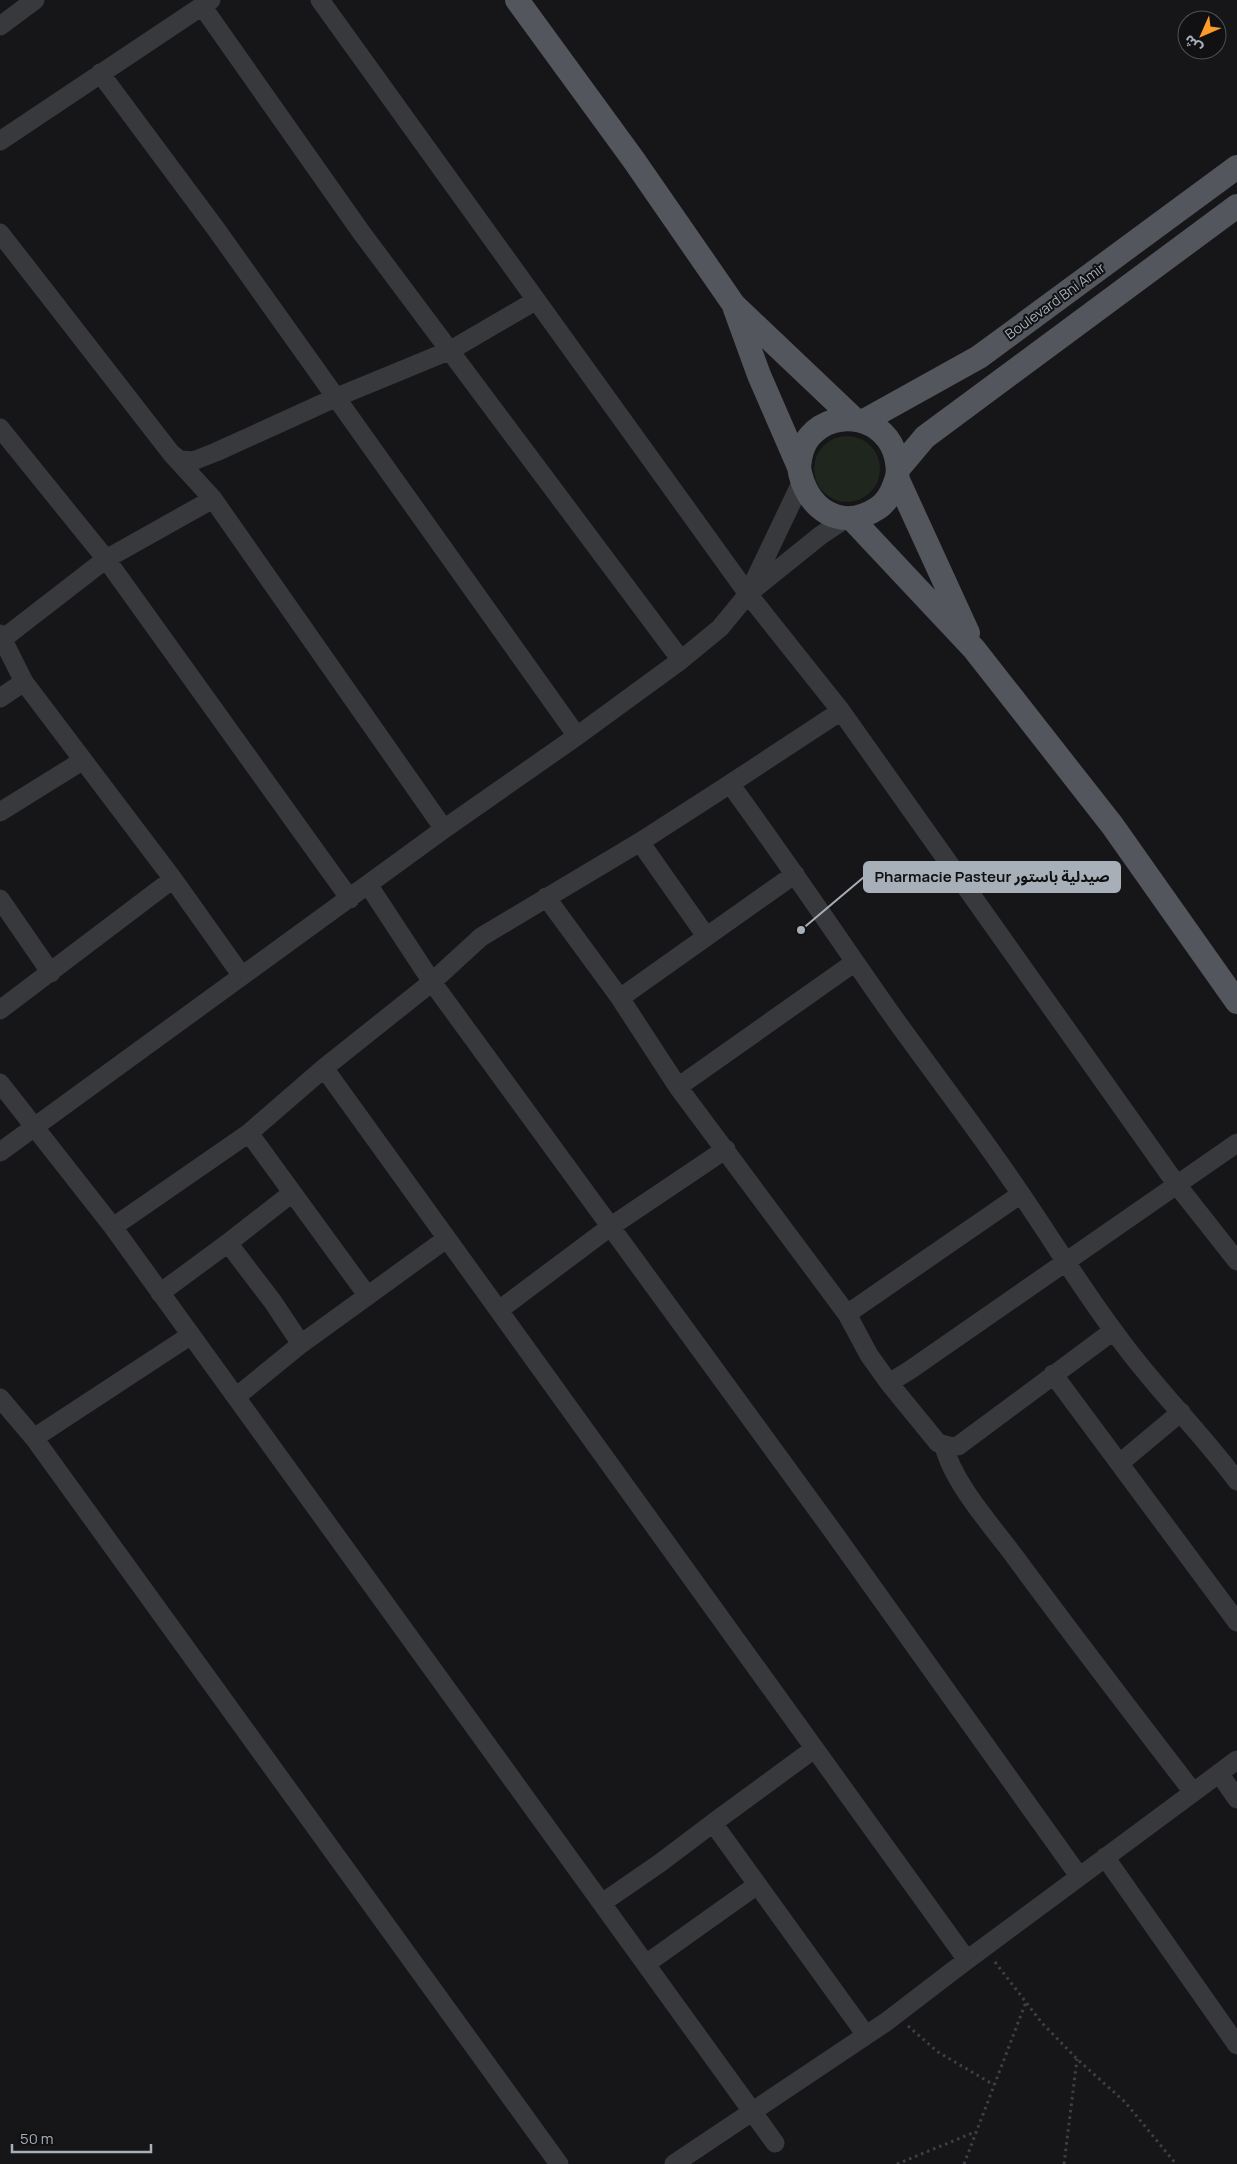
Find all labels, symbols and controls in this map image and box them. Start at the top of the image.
north arrow [1177,10,1227,60]
text: ش [1179,31,1206,58]
street label: Boulevard Bni Amir [1001,258,1108,343]
callout: Pharmacie Pasteur صيدلية باستور [864,862,1120,892]
text: Pharmacie Pasteur صيدلية باستور [874,866,1110,887]
scale bar [12,2122,151,2154]
text: 50 m [20,2128,54,2149]

